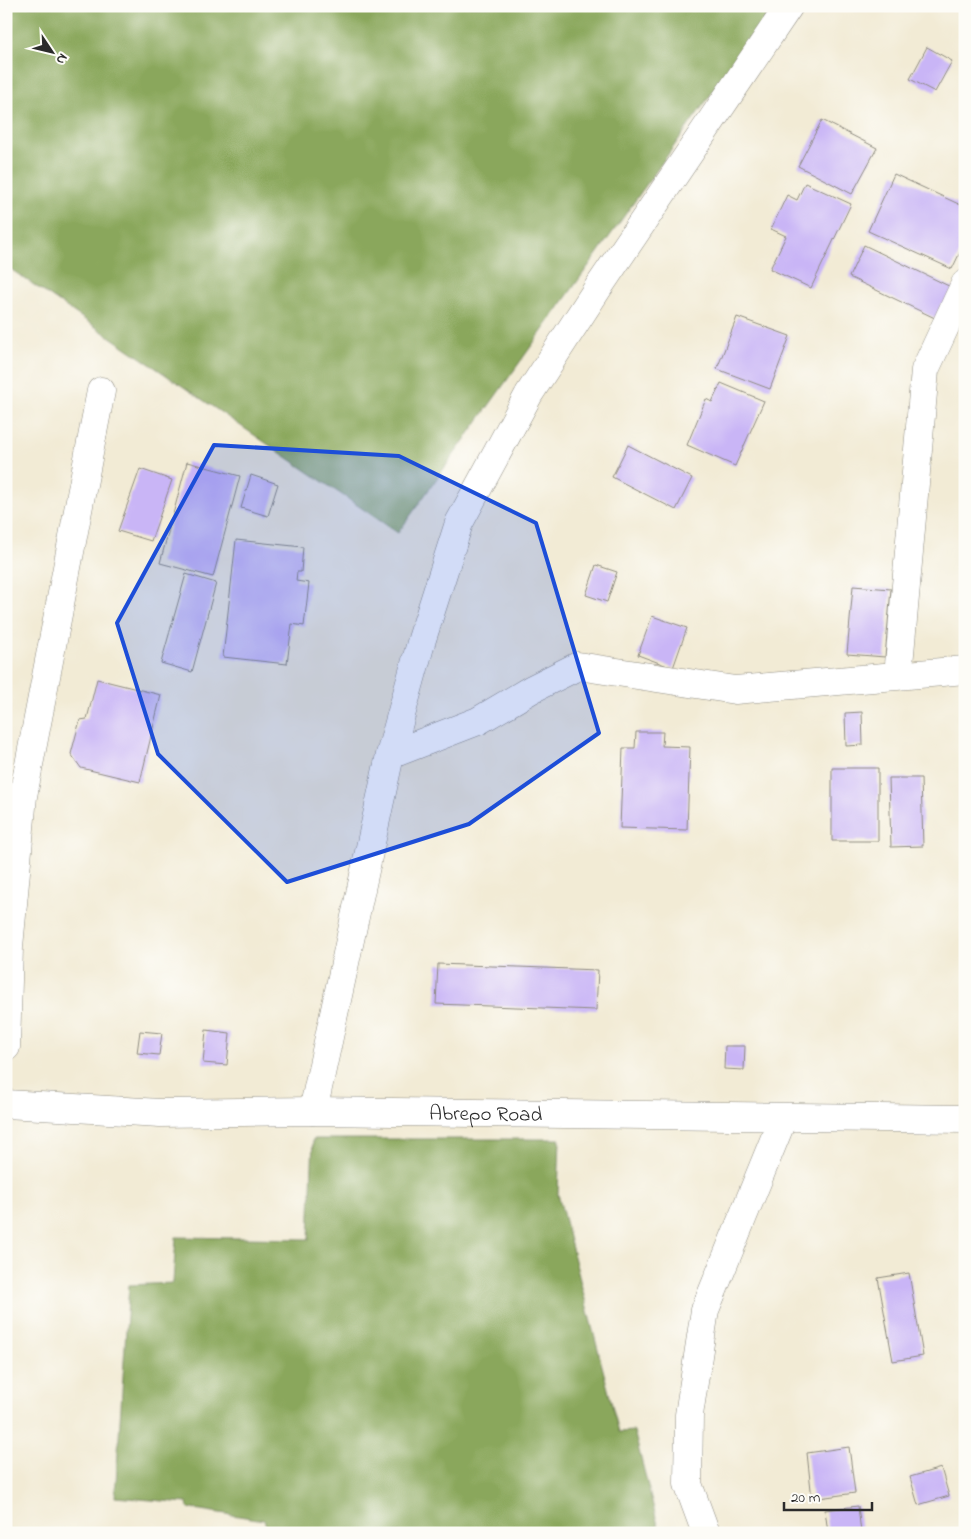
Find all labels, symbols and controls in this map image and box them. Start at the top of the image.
north arrow [28,28,78,78]
text: N [50,49,73,68]
street label: Abrepo Road [429,1099,543,1131]
scale bar [784,1479,871,1511]
text: 20 m [791,1487,821,1509]

